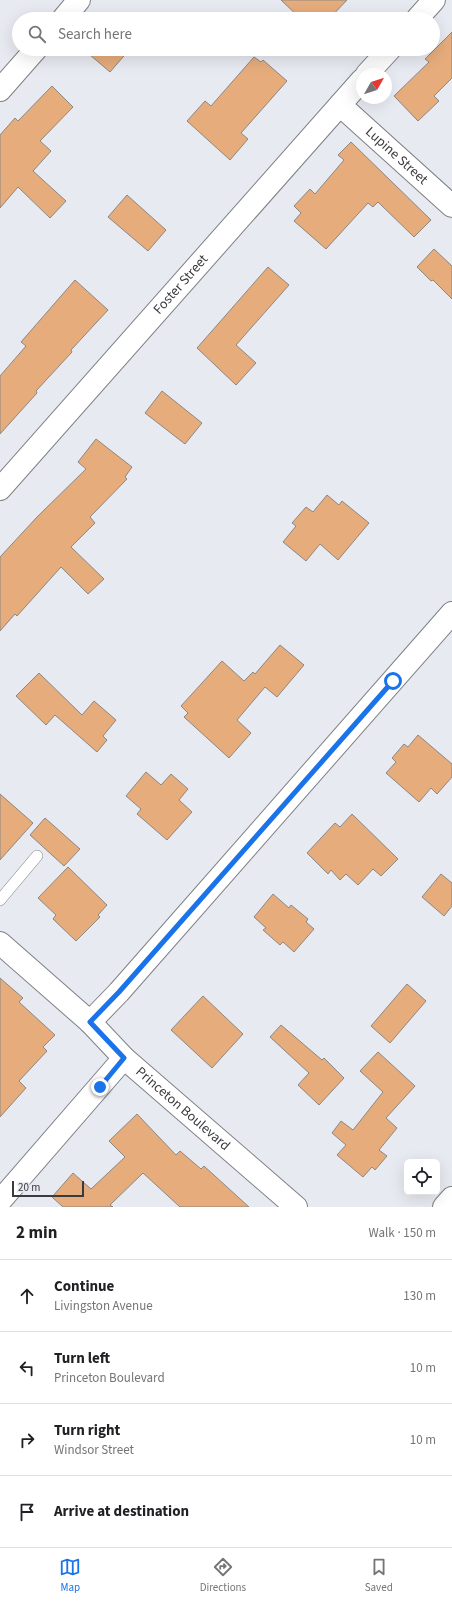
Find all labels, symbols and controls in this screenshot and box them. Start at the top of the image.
search box [12,12,440,56]
icon: search [26,23,48,45]
text: Search here [58,24,132,45]
north arrow [356,68,392,104]
street label: Lupine Street [361,122,432,190]
street label: Foster Street [149,250,213,319]
route start [384,672,402,690]
street label: Princeton Boulevard [131,1062,234,1156]
route end [91,1078,109,1096]
map controls [404,1159,440,1195]
button: locate [404,1159,440,1195]
scale bar [12,1179,84,1198]
text: 20 m [18,1180,40,1195]
text: 2 min [16,1221,57,1245]
text: Walk · 150 m [368,1224,436,1242]
text: Continue [54,1276,114,1297]
icon: ahead [16,1285,38,1307]
text: 130 m [403,1287,436,1305]
text: Livingston Avenue [54,1297,153,1315]
text: Turn left [54,1348,110,1369]
icon: left [16,1357,38,1379]
text: 10 m [410,1359,436,1377]
text: Princeton Boulevard [54,1369,165,1387]
text: Turn right [54,1420,120,1441]
icon: right [16,1429,38,1451]
text: 10 m [410,1431,436,1449]
text: Windsor Street [54,1441,134,1459]
icon: arrive [16,1501,38,1523]
text: Arrive at destination [54,1501,189,1522]
tab: Map [59,1556,81,1595]
tab: Directions [200,1556,246,1595]
tab: Saved [365,1556,393,1595]

